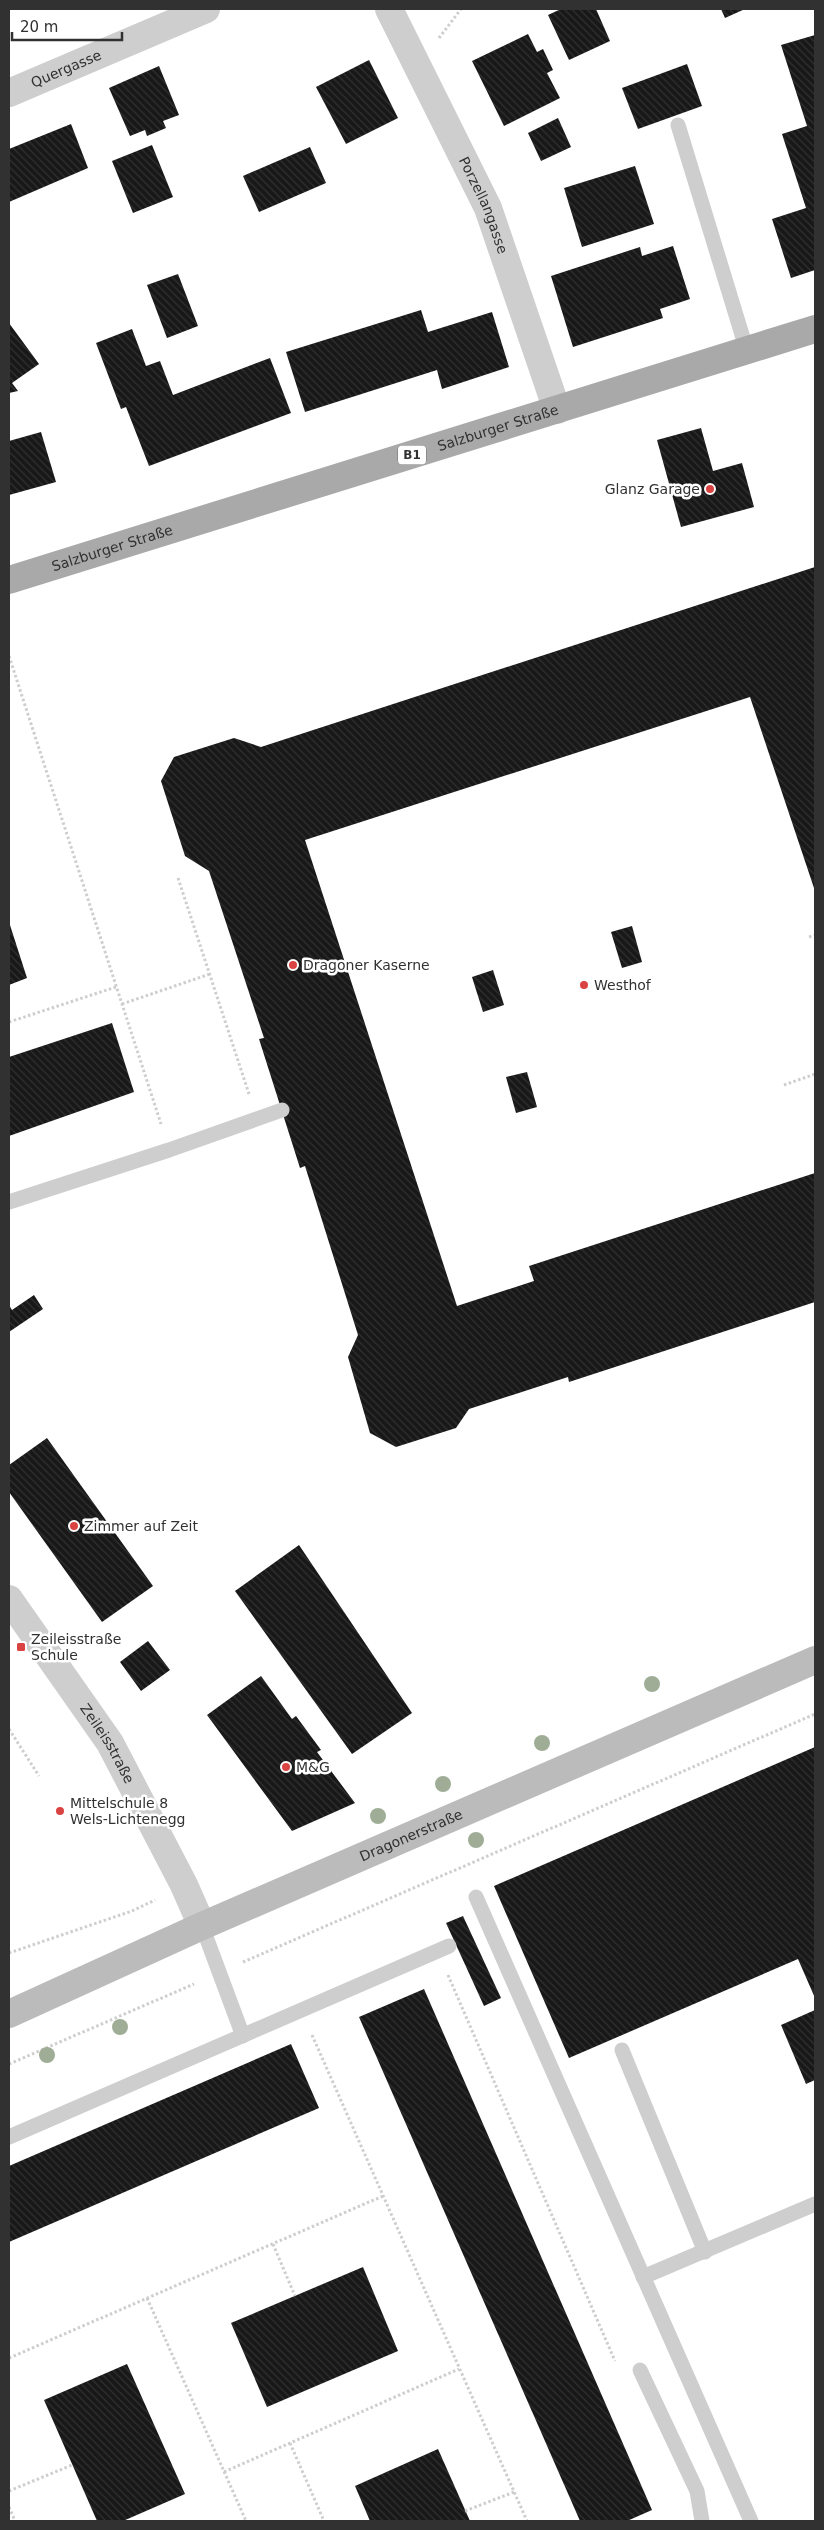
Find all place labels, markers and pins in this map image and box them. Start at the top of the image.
place label: Glanz Garage [605,481,700,497]
marker: Glanz Garage [704,483,716,495]
place label: Dragoner Kaserne [303,957,430,973]
marker: Dragoner Kaserne [287,959,299,971]
place label: Westhof [594,977,652,993]
marker: Westhof [578,979,590,991]
place label: Zimmer auf Zeit [84,1518,199,1534]
marker: Zimmer auf Zeit [68,1520,80,1532]
place label: Zeileisstraße Schule [31,1631,121,1663]
marker: Zeileisstraße Schule [15,1641,27,1653]
place label: M&G [296,1759,330,1775]
marker: M&G [280,1761,292,1773]
place label: Mittelschule 8 Wels-Lichtenegg [70,1795,186,1827]
marker: Mittelschule 8 Wels-Lichtenegg [54,1805,66,1817]

